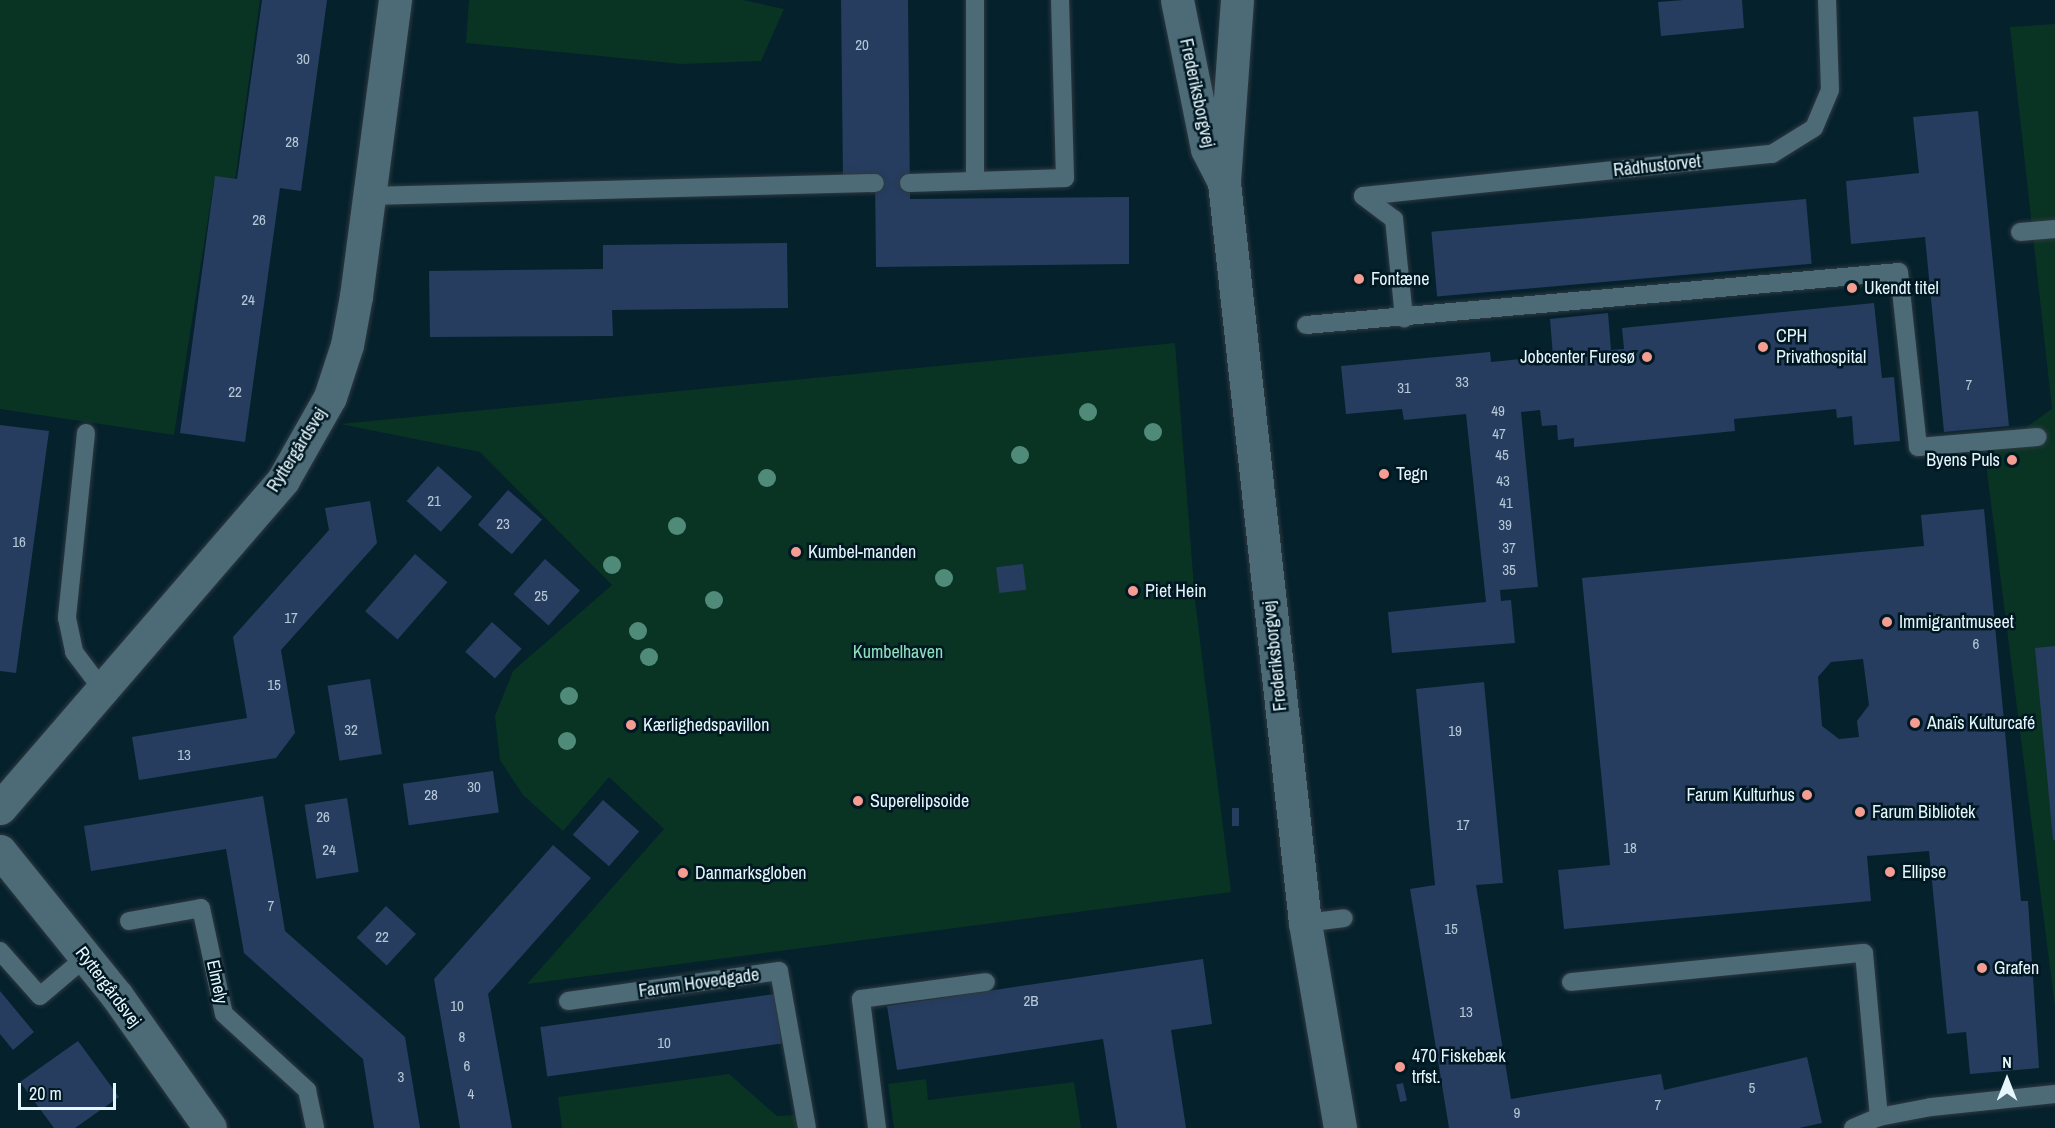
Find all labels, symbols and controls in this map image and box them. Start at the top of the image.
house number: 20 [855,36,869,54]
street label: Frederiksborgvej [1175,37,1219,149]
house number: 30 [296,50,310,68]
house number: 28 [285,133,299,151]
street label: Rådhustorvet [1612,151,1702,181]
house number: 26 [252,211,266,229]
place label: Fontæne [1371,268,1429,290]
marker: Fontæne [1352,272,1366,286]
place label: Ukendt titel [1864,277,1939,299]
marker: Ukendt titel [1845,281,1859,295]
house number: 24 [241,291,255,309]
place label: CPH Privathospital [1776,326,1866,368]
marker: CPH Privathospital [1754,338,1772,356]
place label: Jobcenter Furesø [1520,346,1635,368]
marker: Jobcenter Furesø [1640,350,1654,364]
house number: 33 [1455,373,1469,391]
house number: 7 [1966,376,1972,394]
house number: 31 [1397,379,1411,397]
house number: 22 [228,383,242,401]
house number: 49 [1491,402,1505,420]
street label: Ryttergårdsvej [263,404,331,496]
house number: 47 [1492,425,1506,443]
house number: 45 [1495,446,1509,464]
place label: Byens Puls [1926,449,2000,471]
marker: Byens Puls [2005,453,2019,467]
place label: Tegn [1396,463,1428,485]
marker: Tegn [1377,467,1391,481]
house number: 43 [1496,472,1510,490]
house number: 21 [427,492,441,510]
house number: 41 [1499,494,1513,512]
house number: 23 [496,515,510,533]
house number: 39 [1498,516,1512,534]
house number: 16 [12,533,26,551]
house number: 37 [1502,539,1516,557]
place label: Kumbel-manden [808,541,916,563]
marker: Kumbel-manden [789,545,803,559]
house number: 35 [1502,561,1516,579]
place label: Piet Hein [1145,580,1207,602]
marker: Piet Hein [1126,584,1140,598]
house number: 25 [534,587,548,605]
street label: Frederiksborgvej [1258,600,1292,712]
house number: 17 [284,609,298,627]
place label: Immigrantmuseet [1899,611,2014,633]
marker: Immigrantmuseet [1880,615,1894,629]
house number: 6 [1973,635,1979,653]
park label: Kumbelhaven [853,641,943,663]
house number: 15 [267,676,281,694]
place label: Anaïs Kulturcafé [1927,712,2035,734]
place label: Kærlighedspavillon [643,714,769,736]
marker: Anaïs Kulturcafé [1908,716,1922,730]
marker: Kærlighedspavillon [624,718,638,732]
house number: 32 [344,721,358,739]
house number: 19 [1448,722,1462,740]
house number: 13 [177,746,191,764]
house number: 30 [467,778,481,796]
place label: Farum Kulturhus [1687,784,1795,806]
house number: 28 [424,786,438,804]
marker: Farum Kulturhus [1800,788,1814,802]
place label: Superelipsoide [870,790,969,812]
marker: Superelipsoide [851,794,865,808]
place label: Farum Bibliotek [1872,801,1975,823]
marker: Farum Bibliotek [1853,805,1867,819]
house number: 26 [316,808,330,826]
house number: 17 [1456,816,1470,834]
house number: 18 [1623,839,1637,857]
house number: 24 [322,841,336,859]
place label: Ellipse [1902,861,1946,883]
place label: Danmarksgloben [695,862,807,884]
marker: Ellipse [1883,865,1897,879]
marker: Danmarksgloben [676,866,690,880]
house number: 7 [268,897,274,915]
house number: 15 [1444,920,1458,938]
house number: 22 [375,928,389,946]
street label: Ryttergårdsvej [71,943,145,1031]
place label: Grafen [1994,957,2039,979]
street label: Elmely [202,958,232,1006]
marker: Grafen [1975,961,1989,975]
street label: Farum Hovedgade [637,964,761,1002]
house number: 2B [1023,992,1039,1010]
house number: 10 [450,997,464,1015]
house number: 13 [1459,1003,1473,1021]
house number: 8 [459,1028,465,1046]
house number: 10 [657,1034,671,1052]
place label: 470 Fiskebæk trfst. [1412,1046,1506,1088]
north arrow [1977,1050,2037,1110]
text: N [2002,1051,2012,1073]
house number: 6 [464,1057,470,1075]
marker: 470 Fiskebæk trfst. [1393,1060,1407,1074]
house number: 3 [398,1068,404,1086]
scale bar [21,1071,118,1109]
house number: 5 [1749,1079,1755,1097]
text: 20 m [29,1081,62,1106]
house number: 4 [468,1085,474,1103]
house number: 7 [1655,1096,1661,1114]
house number: 9 [1514,1104,1520,1122]

